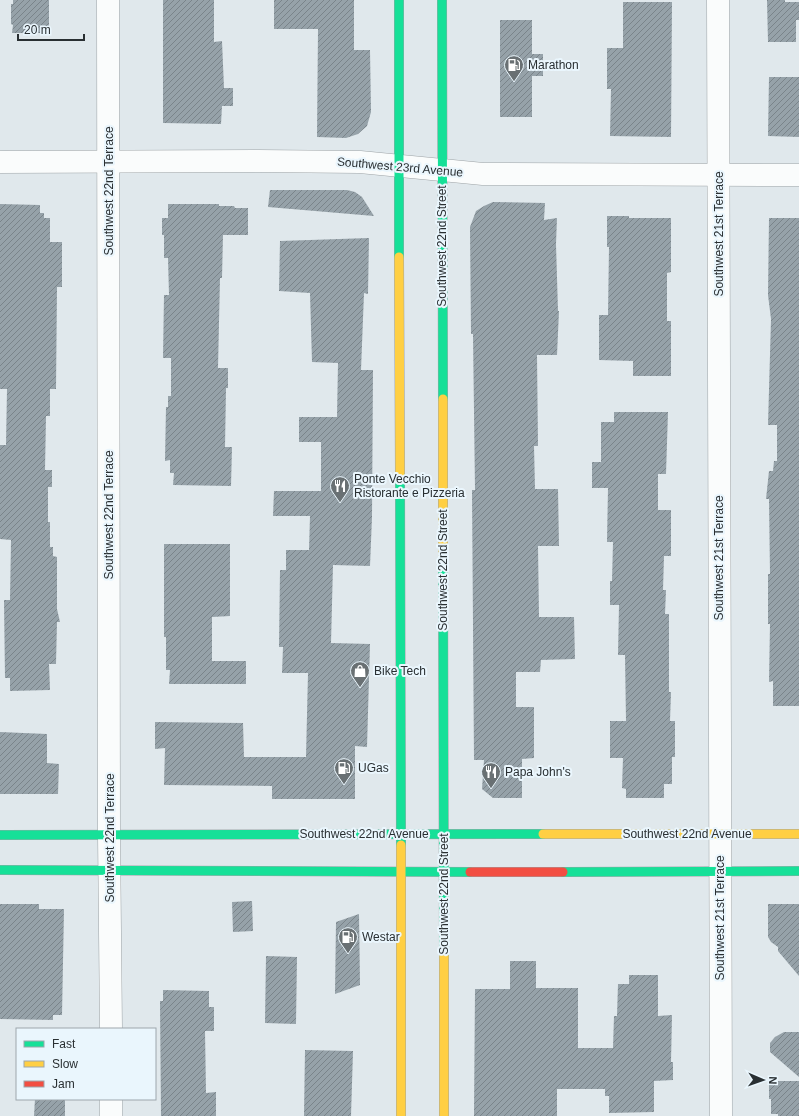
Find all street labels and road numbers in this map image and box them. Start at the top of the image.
street label: Southwest 22nd Terrace [102,126,116,256]
street label: Southwest 23rd Avenue [336,155,464,180]
street label: Southwest 21st Terrace [712,171,726,297]
street label: Southwest 22nd Street [435,185,449,307]
street label: Southwest 22nd Terrace [102,450,116,580]
street label: Southwest 21st Terrace [712,495,726,621]
street label: Southwest 22nd Street [436,509,450,631]
street label: Southwest 22nd Terrace [103,773,117,903]
street label: Southwest 22nd Avenue [299,827,429,841]
street label: Southwest 22nd Avenue [622,827,752,841]
street label: Southwest 22nd Street [437,833,451,955]
street label: Southwest 21st Terrace [713,855,727,981]

